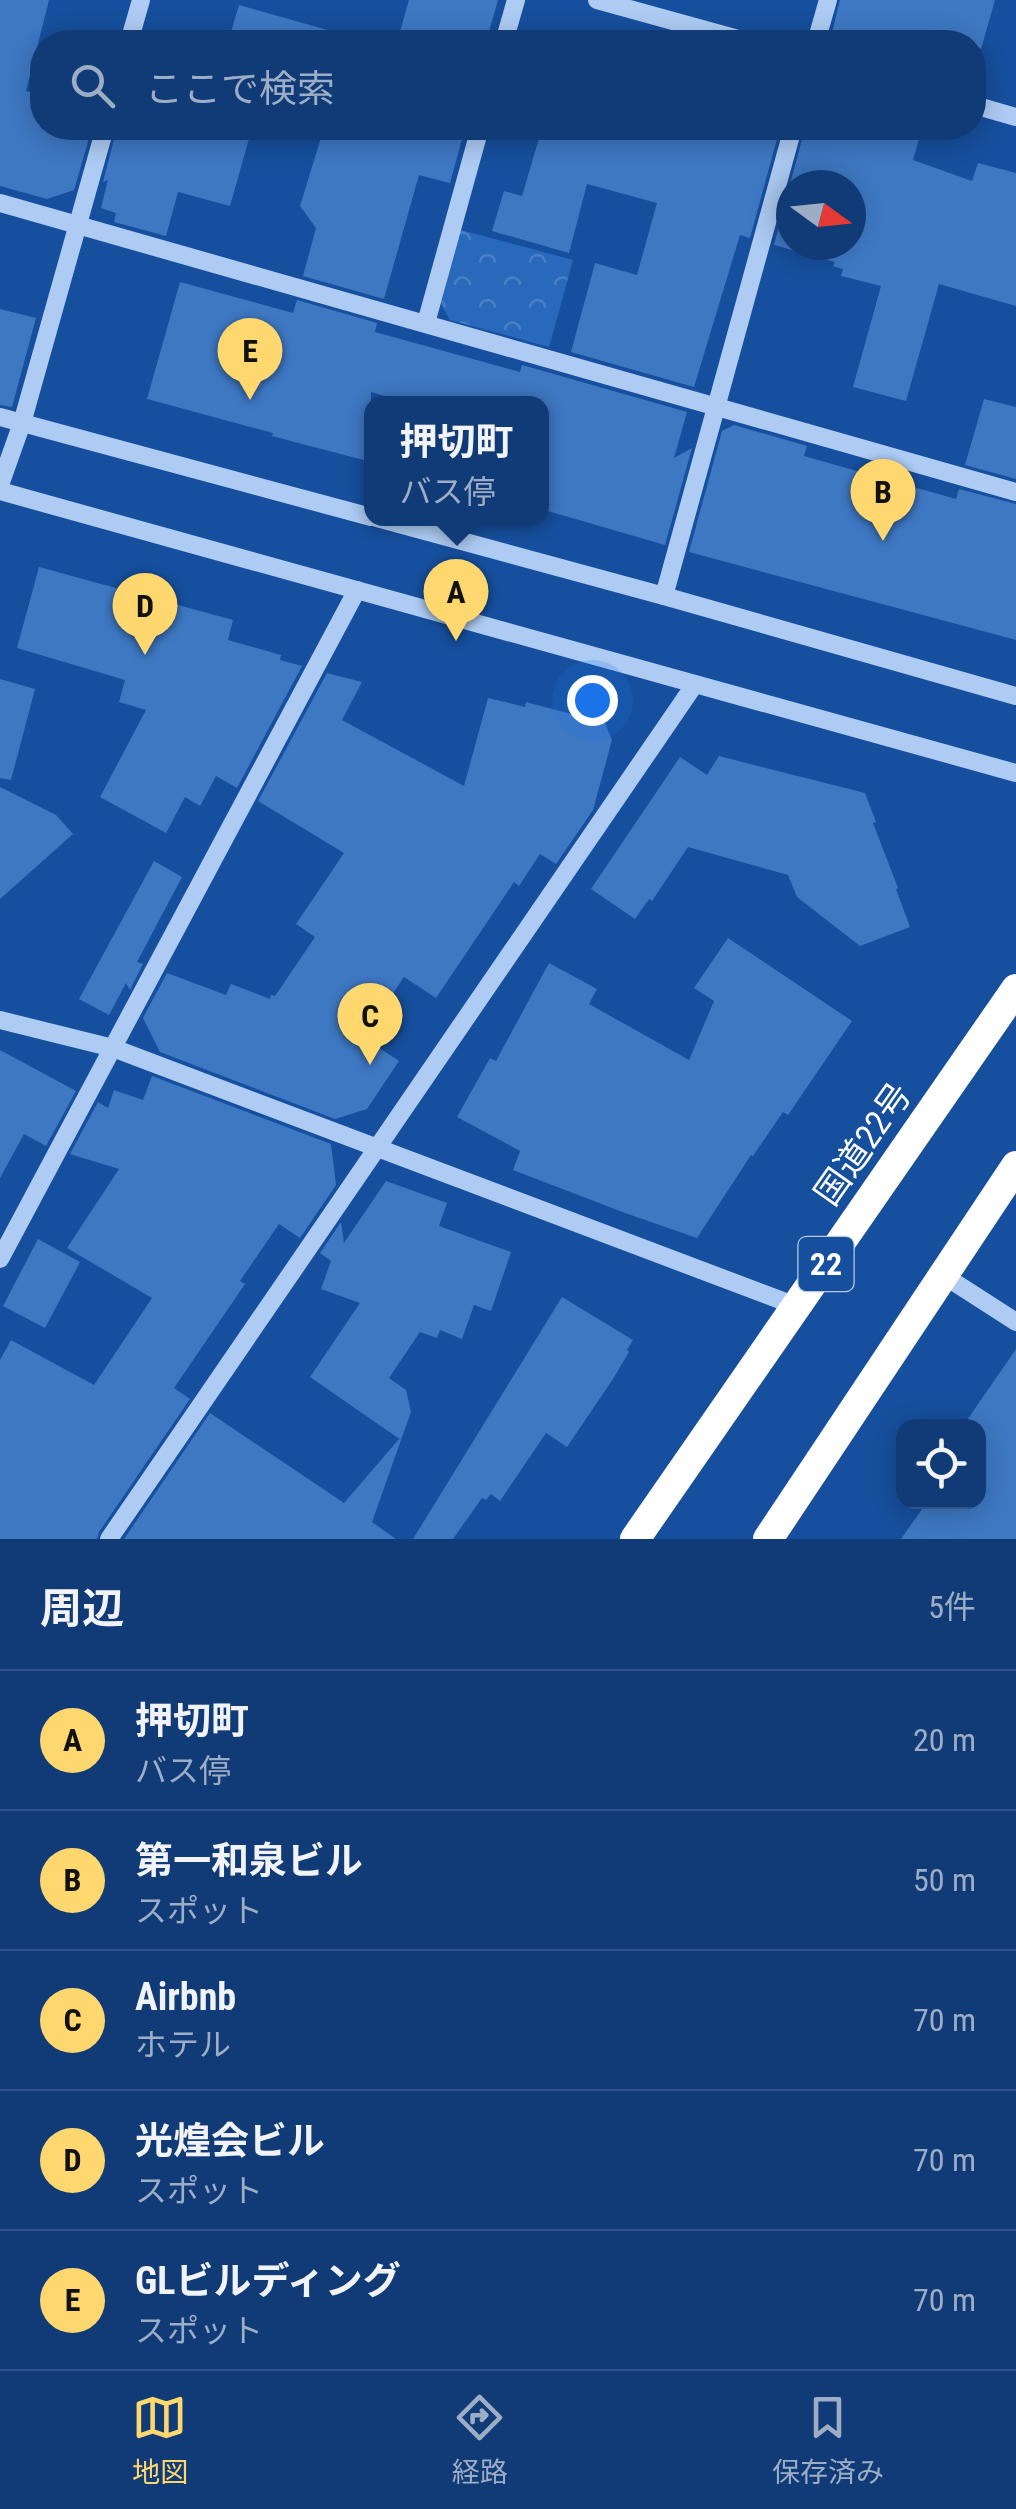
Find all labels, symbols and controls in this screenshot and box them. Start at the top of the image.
search box [30,30,986,140]
icon: search [65,58,120,113]
text: ここで検索 [145,67,335,111]
north arrow [776,170,866,260]
pin: E [218,318,282,400]
popup [364,396,549,526]
text: 押切町 [399,420,514,464]
pin: B [850,458,916,541]
text: バス停 [399,473,496,511]
pin: A [424,558,488,641]
pin: D [112,572,178,655]
your location [567,675,618,726]
pin: C [338,982,402,1065]
street label: 国道22号 [807,1075,920,1213]
road number: 22 [798,1237,854,1291]
map controls [896,1419,986,1509]
button: locate [896,1419,986,1509]
text: 周辺 [40,1584,124,1633]
text: 5件 [928,1588,976,1626]
text: 押切町 [135,1699,249,1743]
text: A [63,1721,82,1759]
text: 20 m [913,1721,976,1759]
text: バス停 [135,1752,231,1790]
text: 第一和泉ビル [135,1839,363,1883]
text: B [64,1861,81,1899]
text: 50 m [913,1861,976,1899]
text: スポット [135,1892,263,1930]
text: Airbnb [135,1975,236,2019]
text: C [63,2001,82,2039]
text: 70 m [913,2001,976,2039]
text: ホテル [135,2026,231,2064]
text: 光煌会ビル [135,2119,325,2163]
text: D [63,2141,82,2179]
text: 70 m [913,2141,976,2179]
text: スポット [135,2172,263,2210]
text: GLビルディング [135,2259,401,2303]
text: E [65,2281,80,2319]
text: 70 m [913,2281,976,2319]
text: スポット [135,2312,263,2350]
tab: 地図 [132,2390,188,2490]
tab: 経路 [452,2390,508,2490]
tab: 保存済み [772,2390,884,2490]

